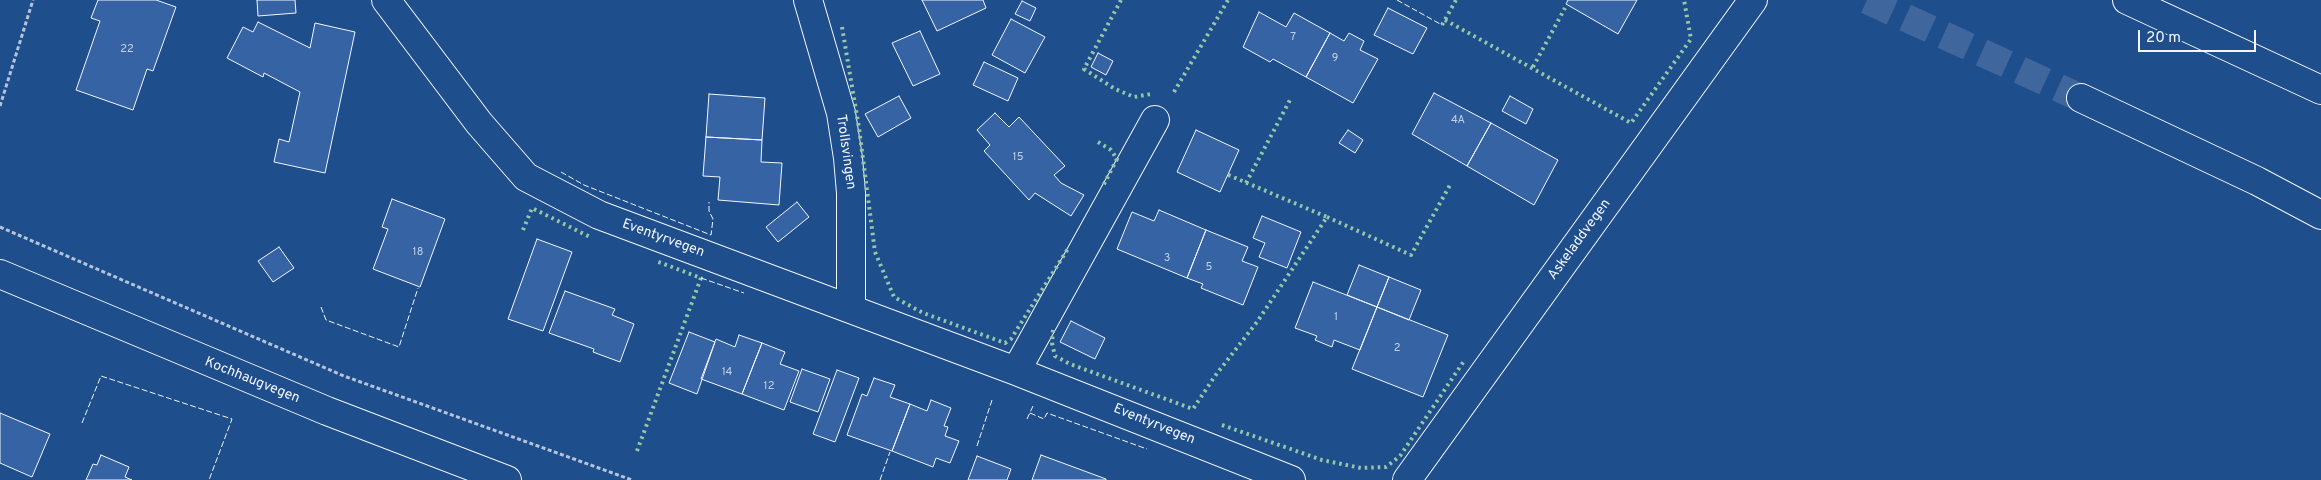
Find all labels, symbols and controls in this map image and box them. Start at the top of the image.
scale bar [2141,20,2258,52]
text: 20 m [2146,29,2181,48]
house number: 7 [1290,31,1296,45]
house number: 22 [120,43,134,57]
house number: 9 [1332,52,1338,66]
street label: Trollsvingen [831,113,859,191]
house number: 4A [1451,114,1465,128]
house number: 15 [1013,151,1023,165]
street label: Askeladdvegen [1545,196,1615,284]
street label: Eventyrvegen [619,216,707,262]
house number: 18 [413,246,423,260]
house number: 3 [1164,252,1170,266]
house number: 5 [1206,261,1212,275]
house number: 1 [1334,311,1338,325]
house number: 2 [1394,342,1400,356]
street label: Kochhaugvegen [202,354,302,408]
house number: 14 [722,366,732,380]
house number: 12 [764,380,774,394]
street label: Eventyrvegen [1111,401,1197,449]

